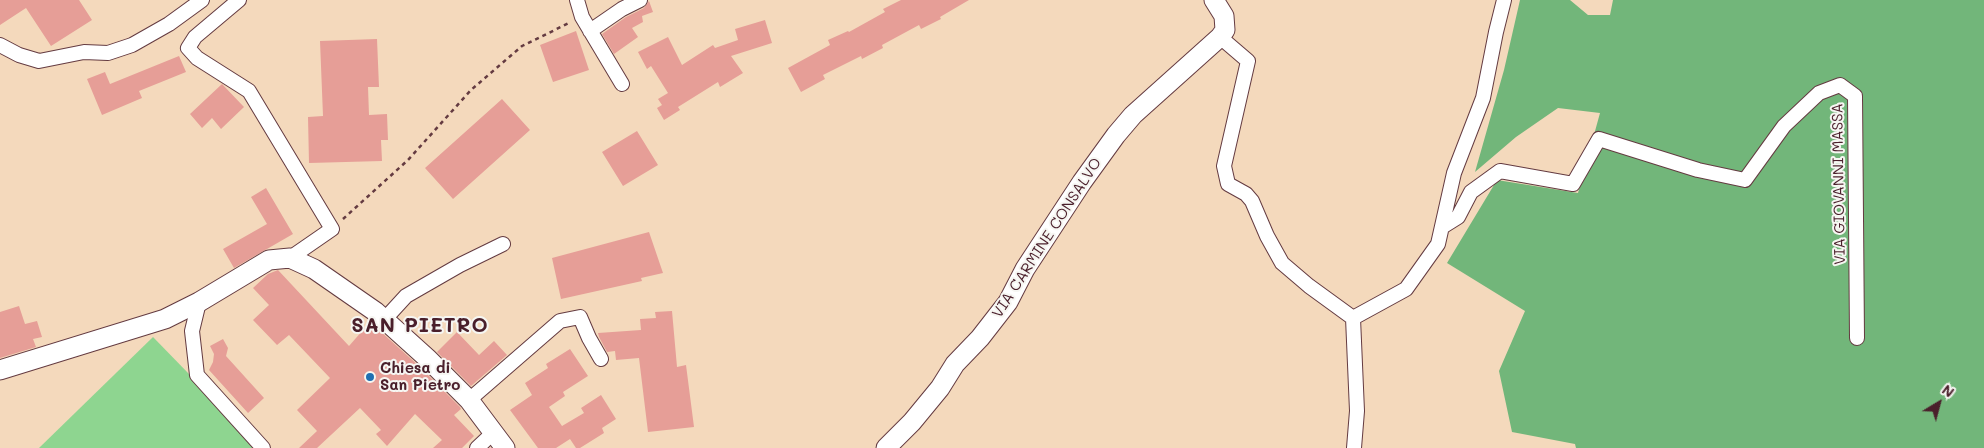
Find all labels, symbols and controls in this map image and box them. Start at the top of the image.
street label: VIA GIOVANNI MASSA [1829,103,1849,265]
street label: VIA CARMINE CONSALVO [989,155,1105,321]
district label: SAN PIETRO [350,314,490,338]
place label: Chiesa di San Pietro [380,359,460,394]
marker: Chiesa di San Pietro [364,371,376,383]
north arrow [1914,378,1964,428]
text: N [1938,380,1958,401]

